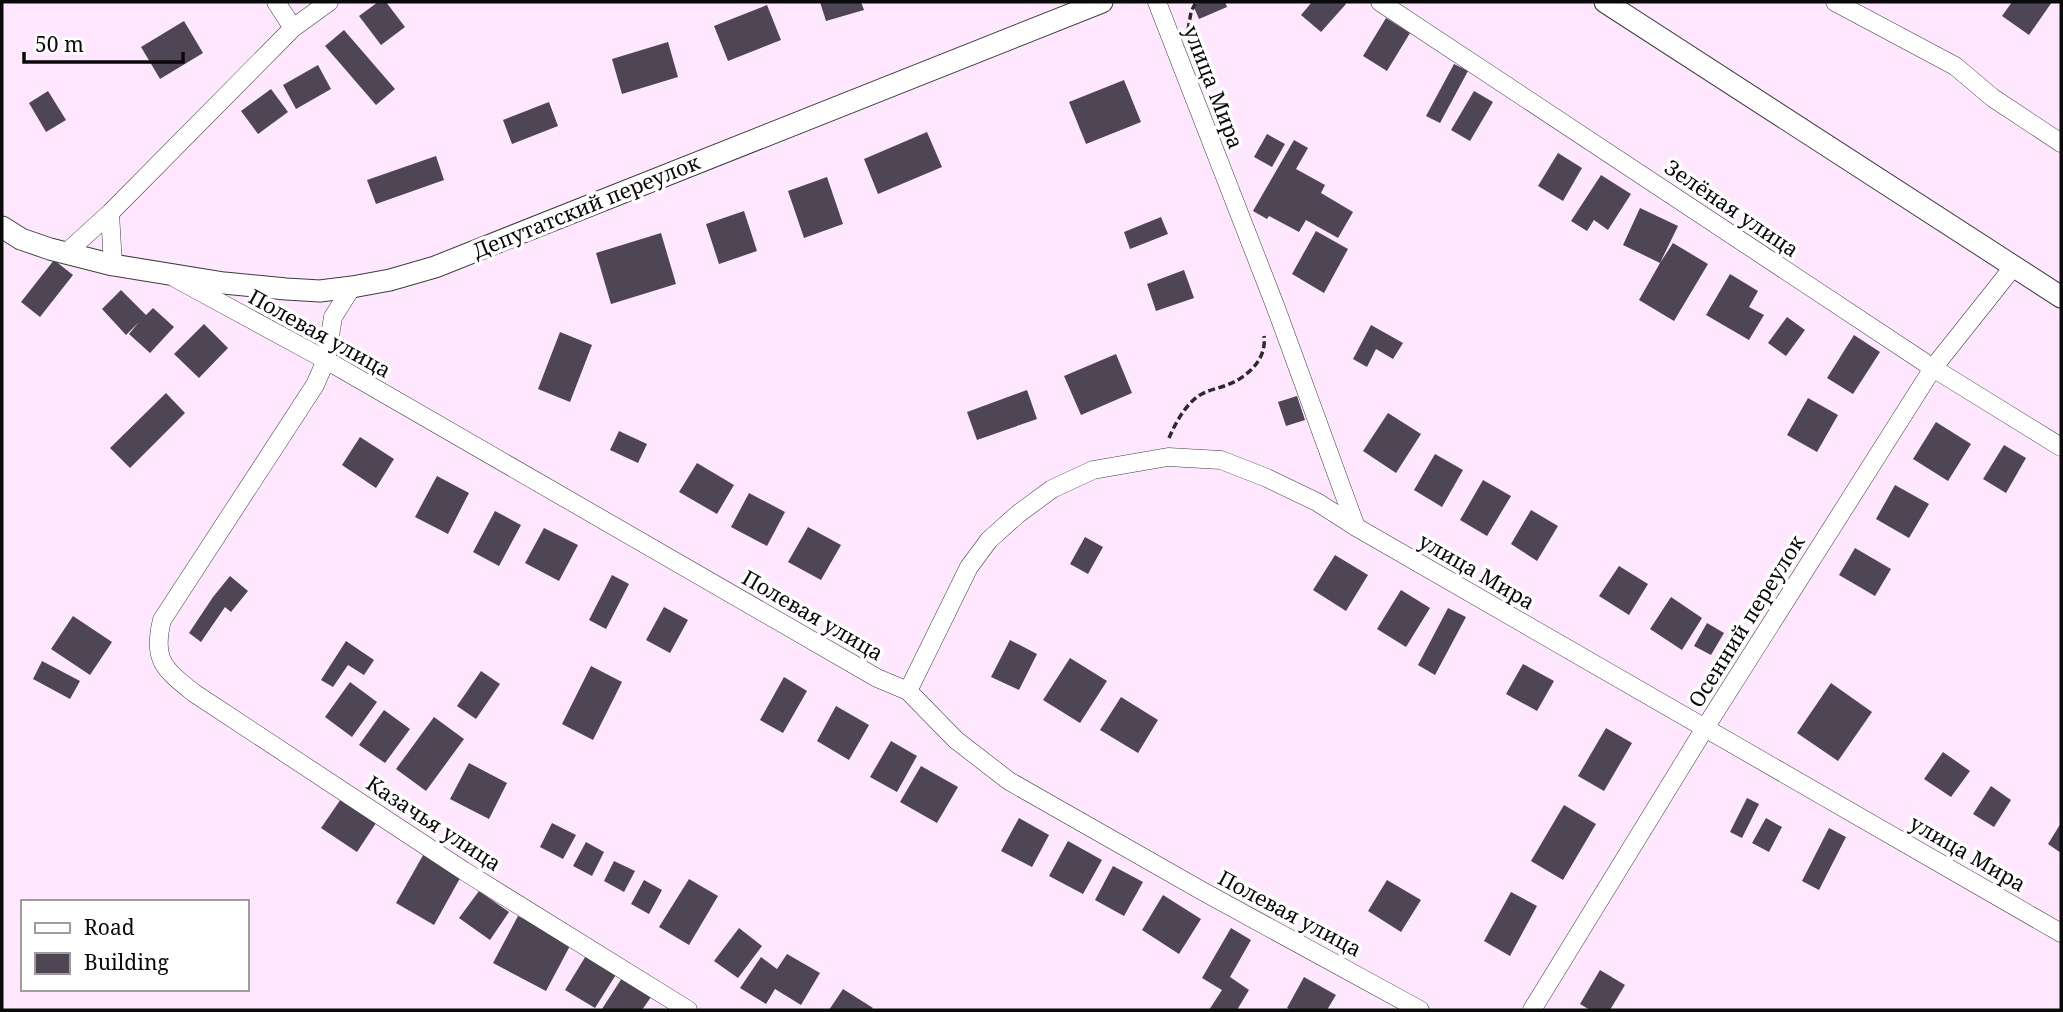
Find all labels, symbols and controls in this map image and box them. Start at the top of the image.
scale bar [24,21,184,65]
street label: улица Мира [1178,21,1250,153]
text: 50 m [35,30,84,58]
street label: Депутатский переулок [468,147,704,264]
street label: Зелёная улица [1659,153,1805,263]
street label: Полевая улица [244,282,396,384]
street label: улица Мира [1414,526,1540,616]
street label: Осенний переулок [1682,529,1811,712]
street label: Полевая улица [737,563,889,667]
street label: Казачья улица [361,769,507,877]
street label: улица Мира [1905,808,2031,898]
street label: Полевая улица [1213,863,1367,963]
legend [21,900,248,991]
text: Road [84,913,135,941]
text: Building [84,948,169,976]

